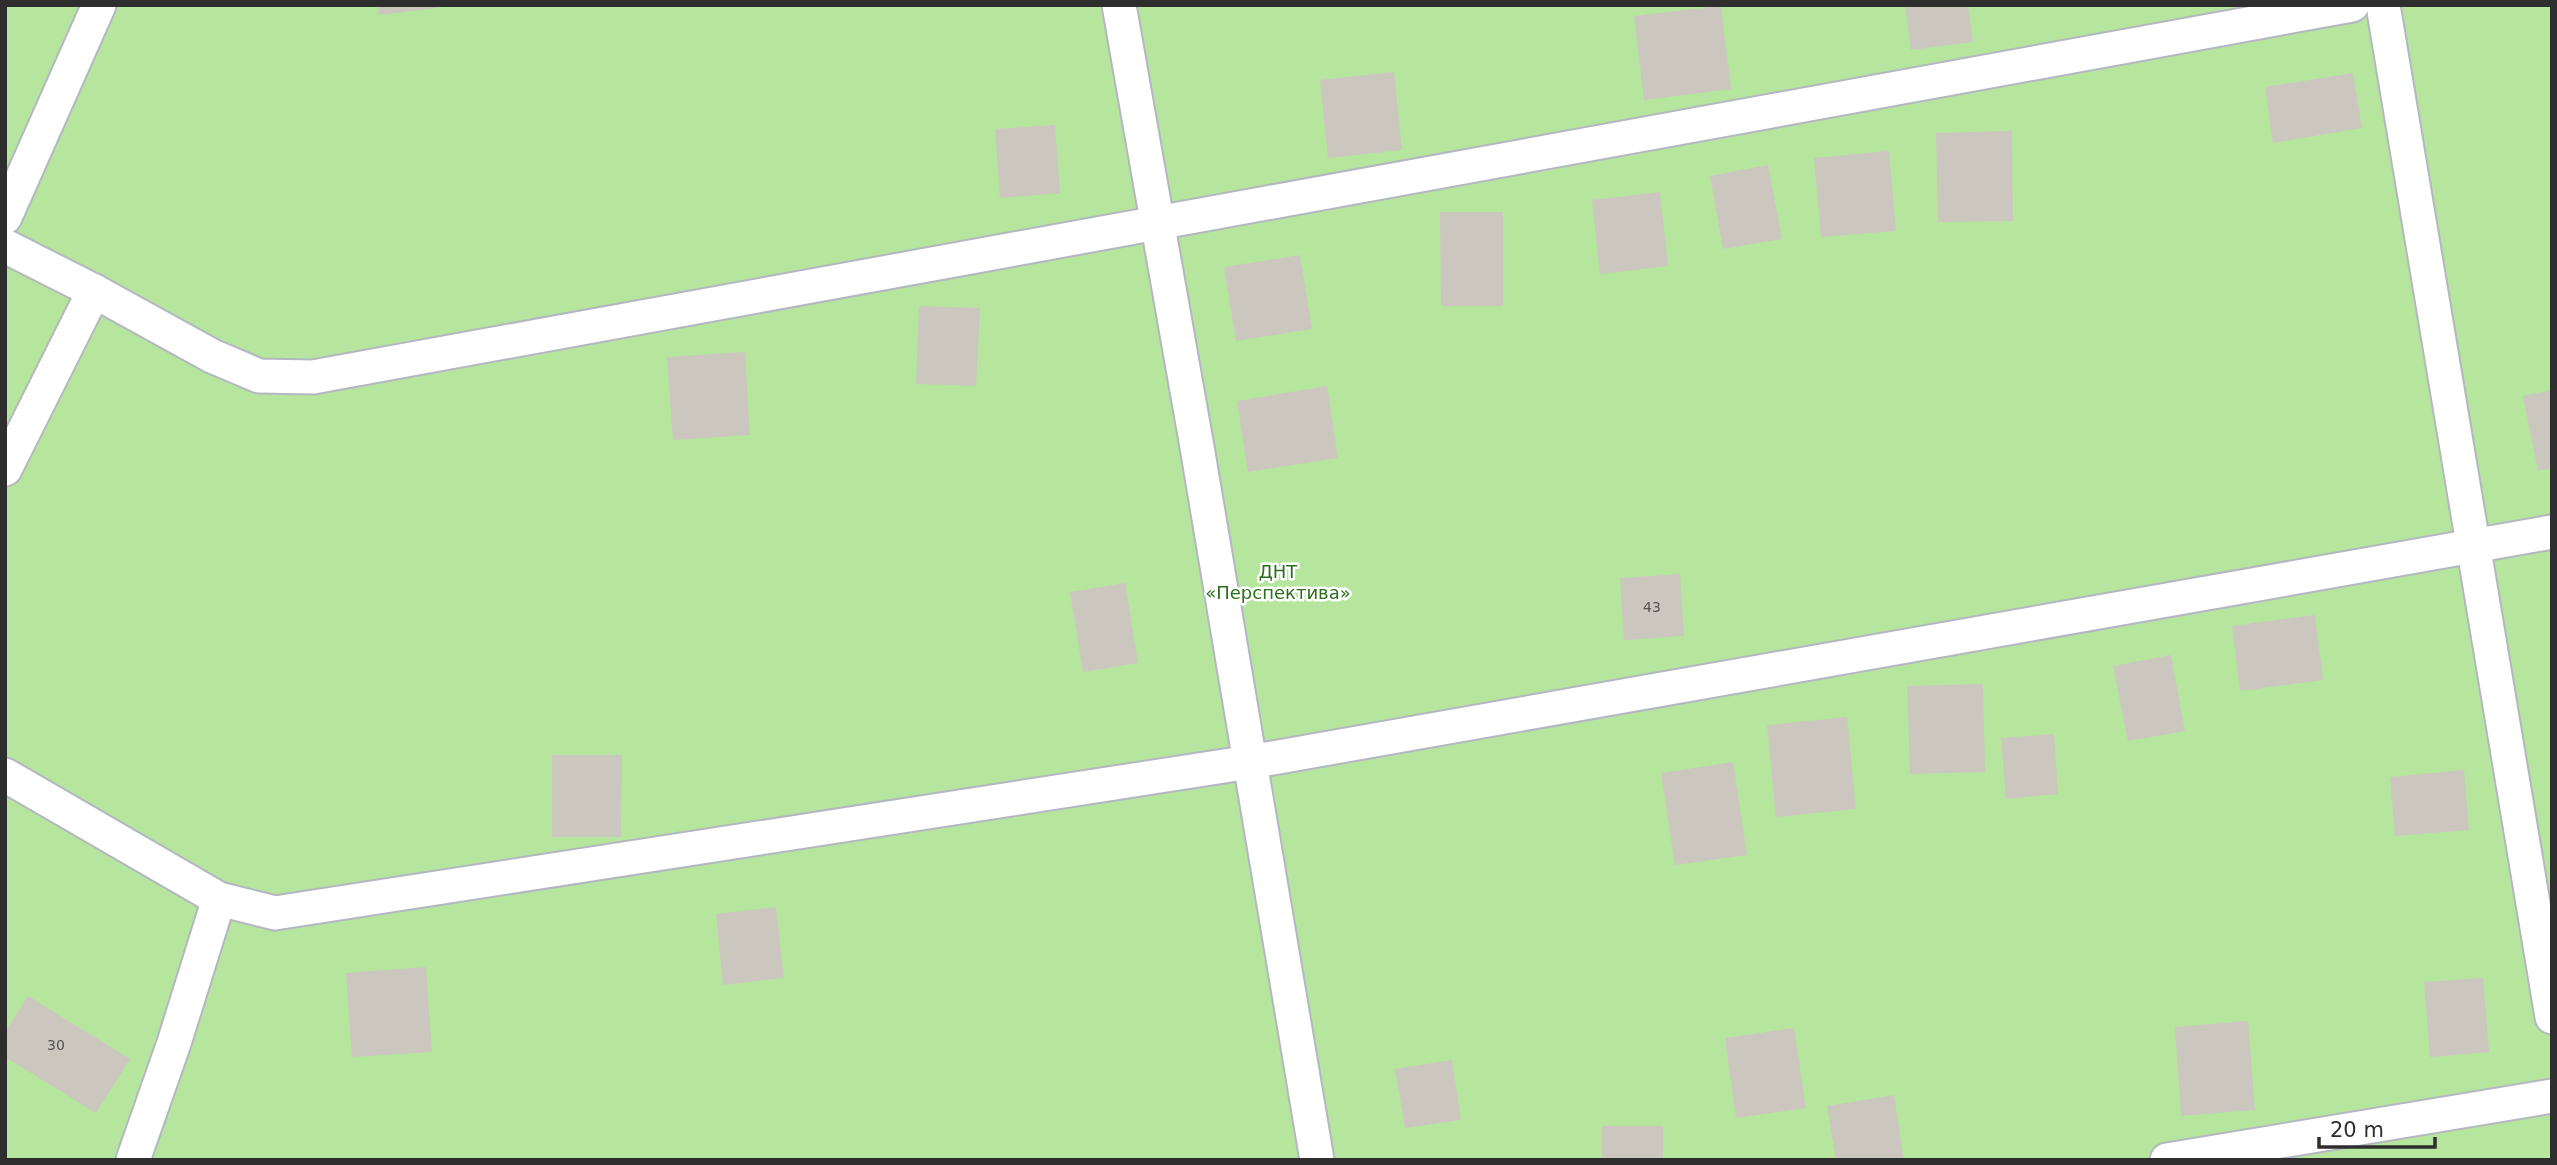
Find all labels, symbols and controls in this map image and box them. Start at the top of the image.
park label: ДНТ «Перспектива» [1205,561,1351,603]
house number: 43 [1643,599,1661,615]
house number: 30 [47,1037,65,1053]
scale bar [2319,1106,2434,1150]
text: 20 m [2330,1118,2384,1142]

